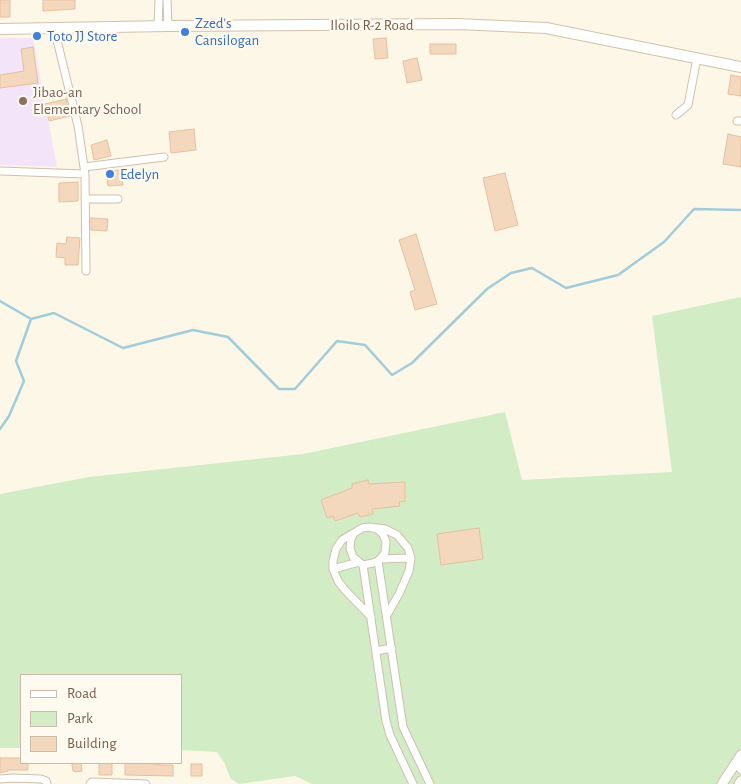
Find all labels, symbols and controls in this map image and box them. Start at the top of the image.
place label: Zzed's Cansilogan [195,14,259,49]
street label: Iloilo R-2 Road [330,16,414,34]
marker: Zzed's Cansilogan [179,26,191,38]
place label: Toto JJ Store [47,27,118,45]
marker: Toto JJ Store [31,30,43,42]
place label: Jibao-an Elementary School [33,83,142,118]
marker: Jibao-an Elementary School [17,95,29,107]
place label: Edelyn [120,165,159,183]
marker: Edelyn [104,168,116,180]
legend [20,674,182,764]
text: Road [67,686,97,701]
text: Park [67,711,93,726]
text: Building [67,736,117,751]

